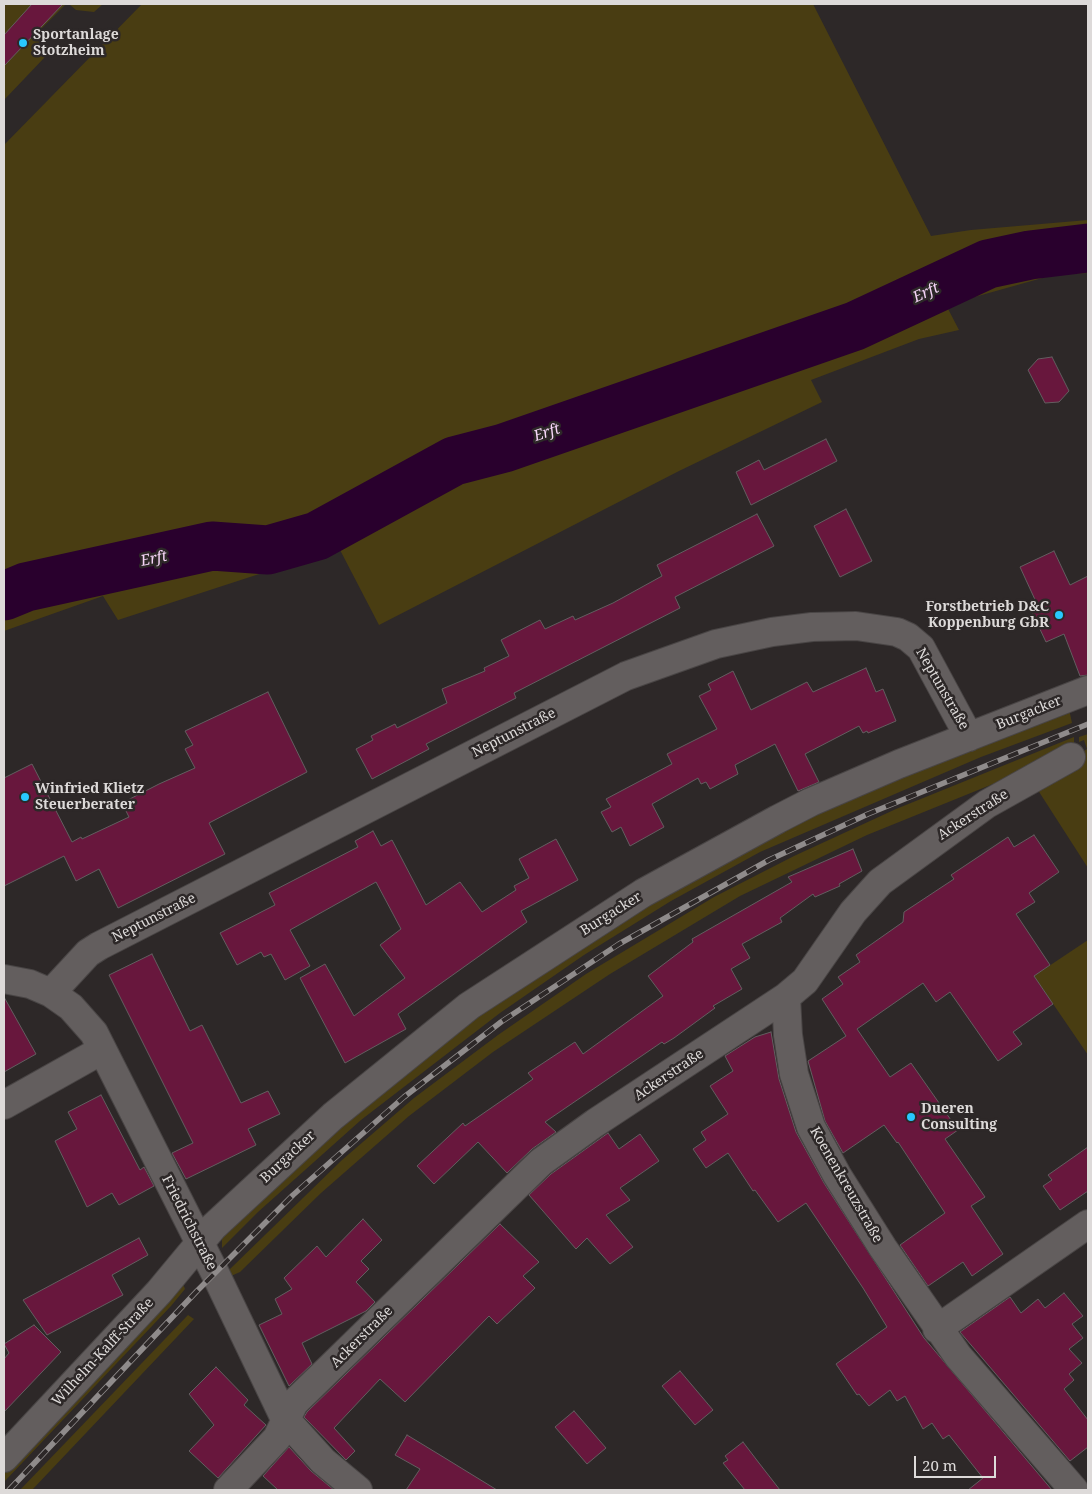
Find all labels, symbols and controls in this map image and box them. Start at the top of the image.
place label: Sportanlage Stotzheim [33,27,119,59]
marker: Sportanlage Stotzheim [17,37,29,49]
water label: Erft [910,279,942,307]
water label: Erft [531,420,563,446]
water label: Erft [139,547,169,571]
place label: Forstbetrieb D&C Koppenburg GbR [925,599,1049,632]
marker: Forstbetrieb D&C Koppenburg GbR [1053,609,1065,621]
street label: Neptunstraße [912,645,972,733]
street label: Burgacker [994,692,1064,734]
street label: Neptunstraße [469,705,559,761]
place label: Winfried Klietz Steuerberater [35,781,144,814]
street label: Ackerstraße [935,786,1011,844]
marker: Winfried Klietz Steuerberater [19,791,31,803]
street label: Burgacker [577,889,645,939]
street label: Neptunstraße [109,890,199,946]
street label: Ackerstraße [631,1046,707,1104]
place label: Dueren Consulting [921,1101,997,1134]
marker: Dueren Consulting [905,1111,917,1123]
street label: Koenenkreuzstraße [806,1124,886,1246]
street label: Burgacker [257,1127,319,1187]
street label: Friedrichstraße [158,1173,220,1273]
street label: Wilhelm-Kalff-Straße [49,1295,157,1409]
street label: Ackerstraße [328,1303,396,1371]
scale bar [917,1446,1000,1478]
text: 20 m [922,1455,957,1475]

